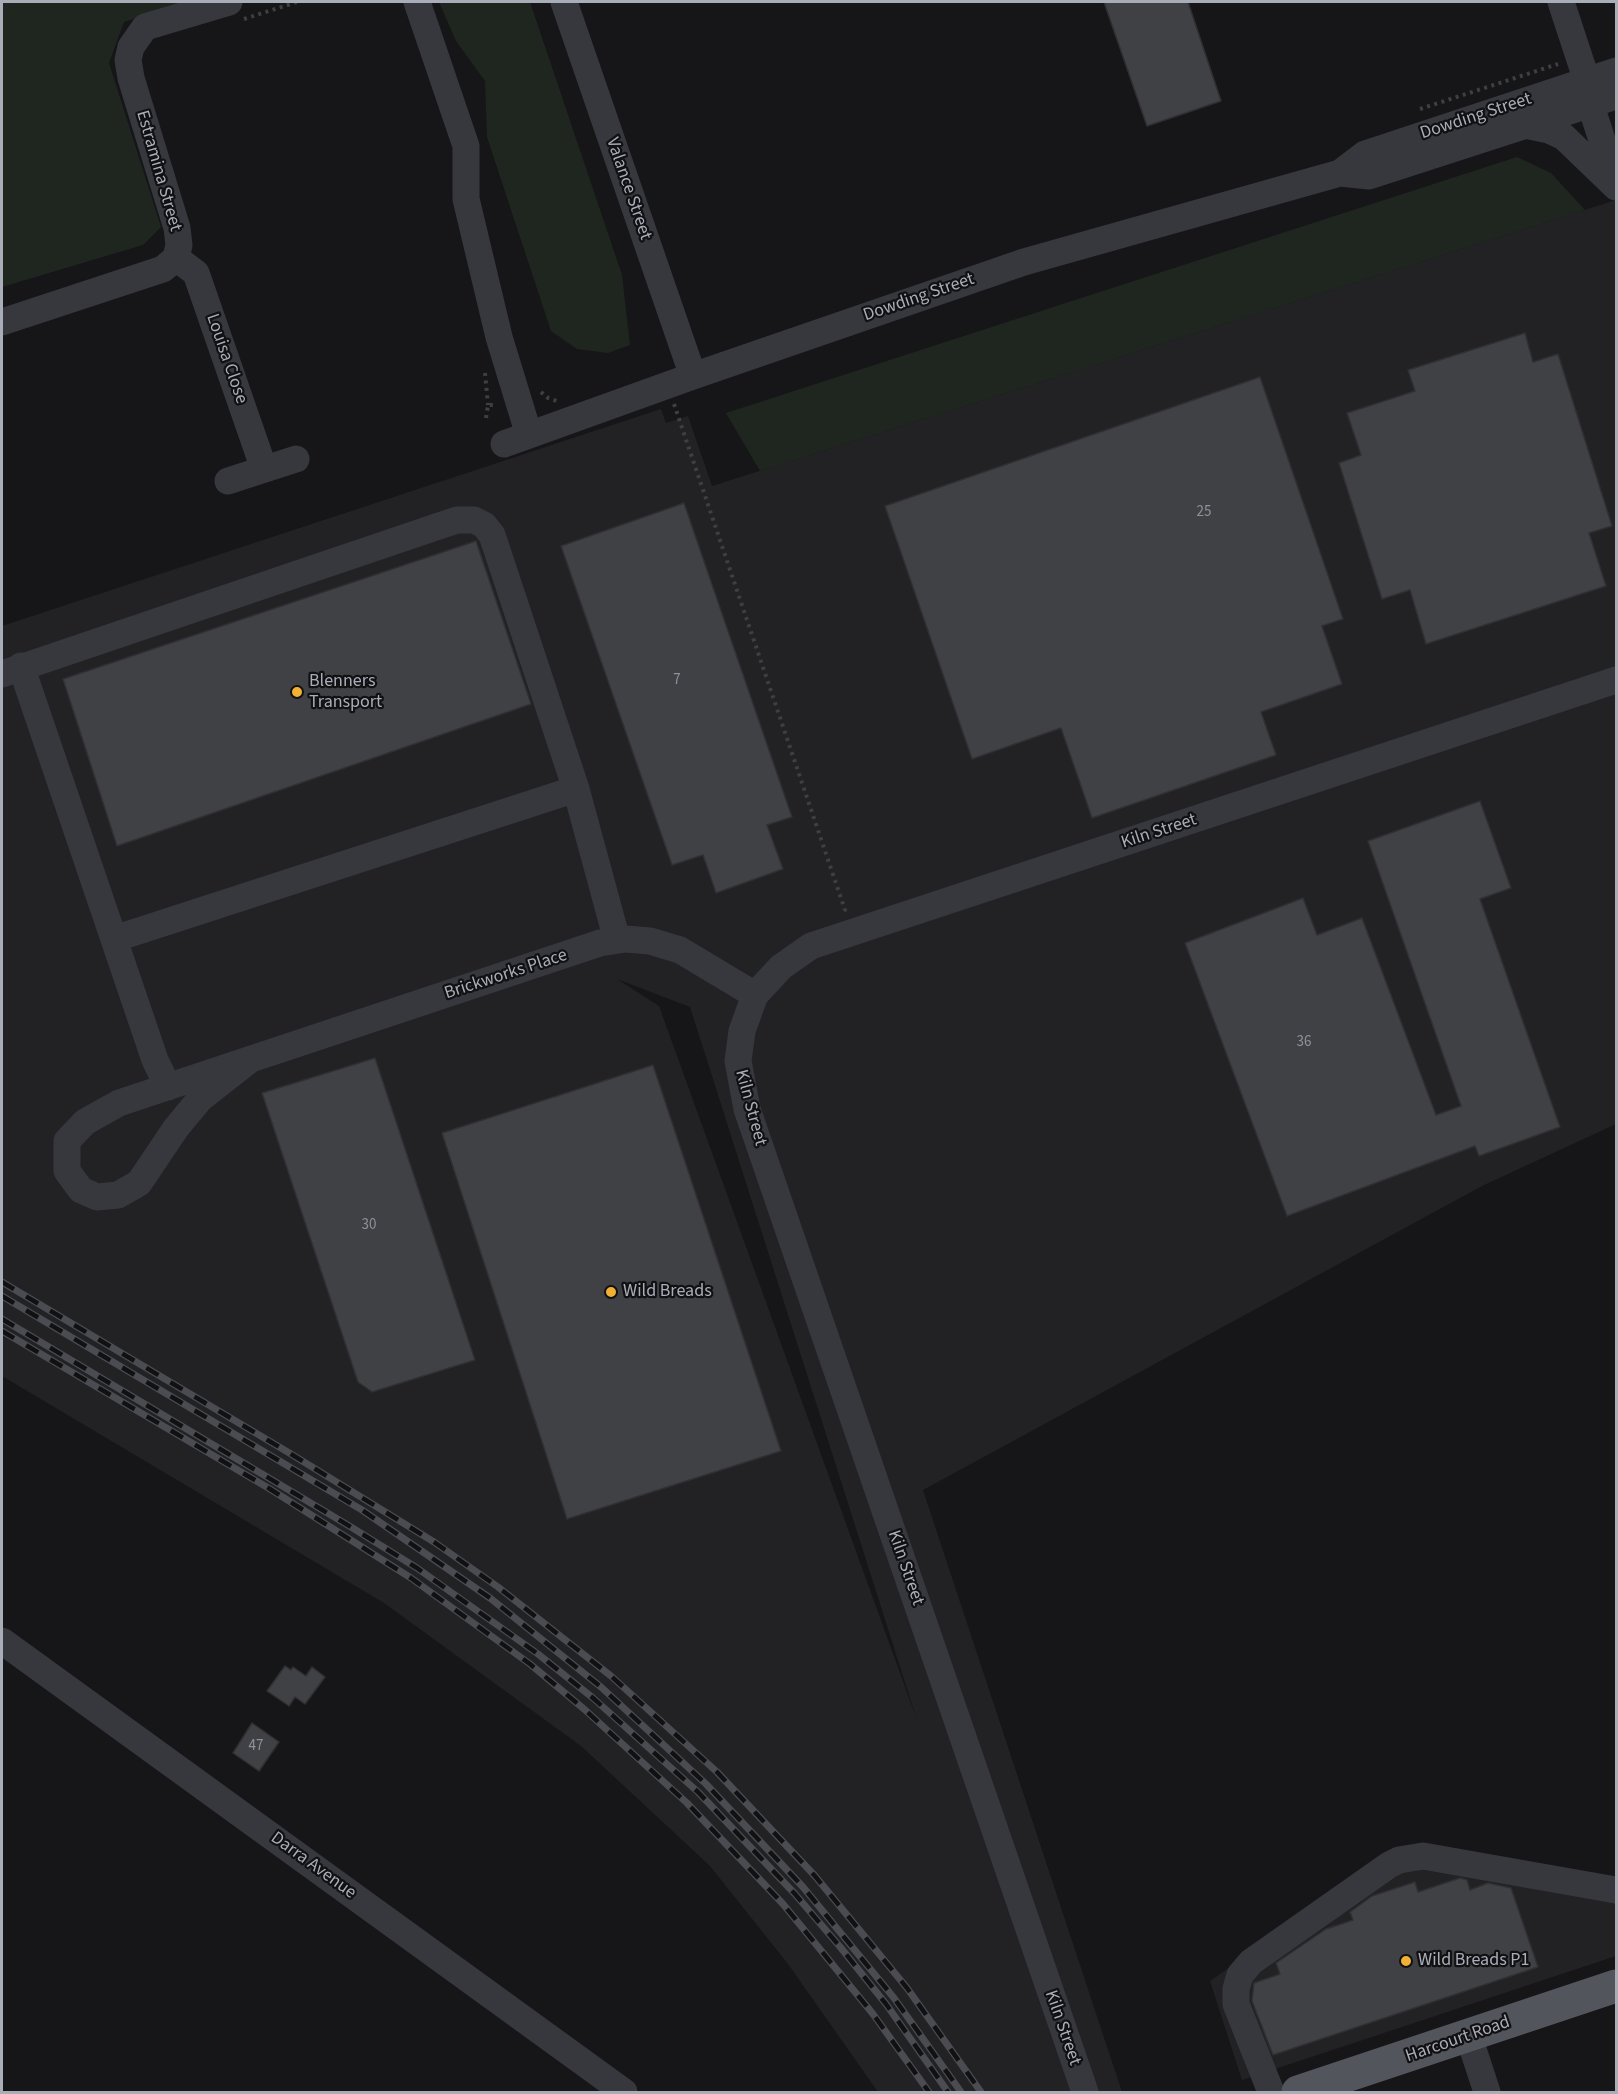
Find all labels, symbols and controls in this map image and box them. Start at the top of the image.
street label: Dowding Street [1418,89,1534,145]
street label: Estramina Street [130,108,186,234]
street label: Valance Street [600,135,656,243]
street label: Dowding Street [861,269,977,327]
street label: Louisa Close [201,311,251,407]
house number: 25 [1197,504,1211,522]
place label: Blenners Transport [309,671,382,714]
house number: 7 [673,672,681,690]
marker: Blenners Transport [290,685,304,699]
street label: Kiln Street [1119,810,1199,854]
street label: Brickworks Place [442,945,570,1005]
house number: 36 [1297,1034,1311,1052]
street label: Kiln Street [729,1068,771,1148]
house number: 30 [362,1217,376,1235]
place label: Wild Breads [623,1281,712,1303]
marker: Wild Breads [604,1285,618,1299]
street label: Kiln Street [882,1528,928,1608]
house number: 47 [249,1738,263,1756]
street label: Darra Avenue [266,1828,360,1904]
place label: Wild Breads P1 [1418,1950,1529,1972]
marker: Wild Breads P1 [1399,1954,1413,1968]
street label: Kiln Street [1039,1988,1085,2068]
street label: Harcourt Road [1403,2012,1513,2068]

